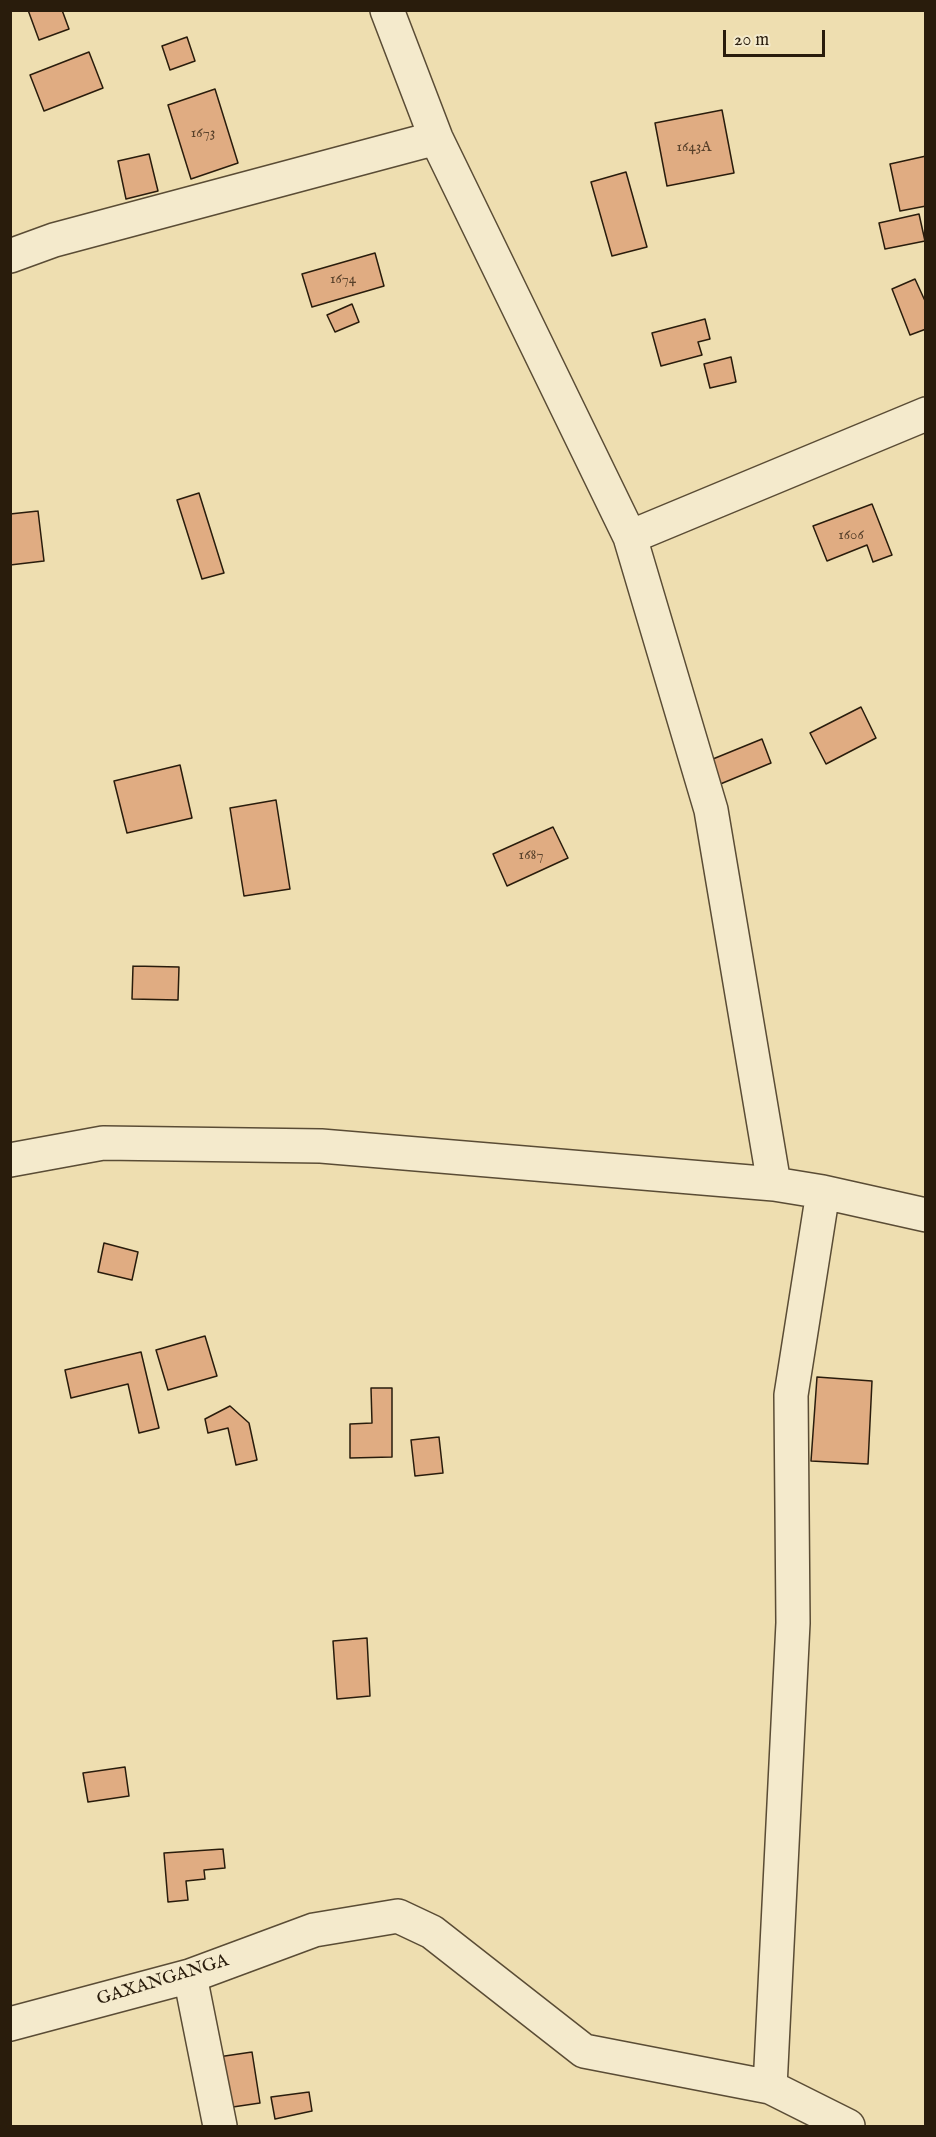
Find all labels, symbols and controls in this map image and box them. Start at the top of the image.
scale bar [726,18,828,56]
text: 20 m [734,29,769,52]
house number: 1673 [191,125,215,143]
house number: 1643A [676,139,712,157]
house number: 1674 [330,271,356,289]
house number: 1606 [838,527,864,545]
house number: 1687 [519,847,543,865]
street label: GAXANGANGA [95,1951,231,2011]

